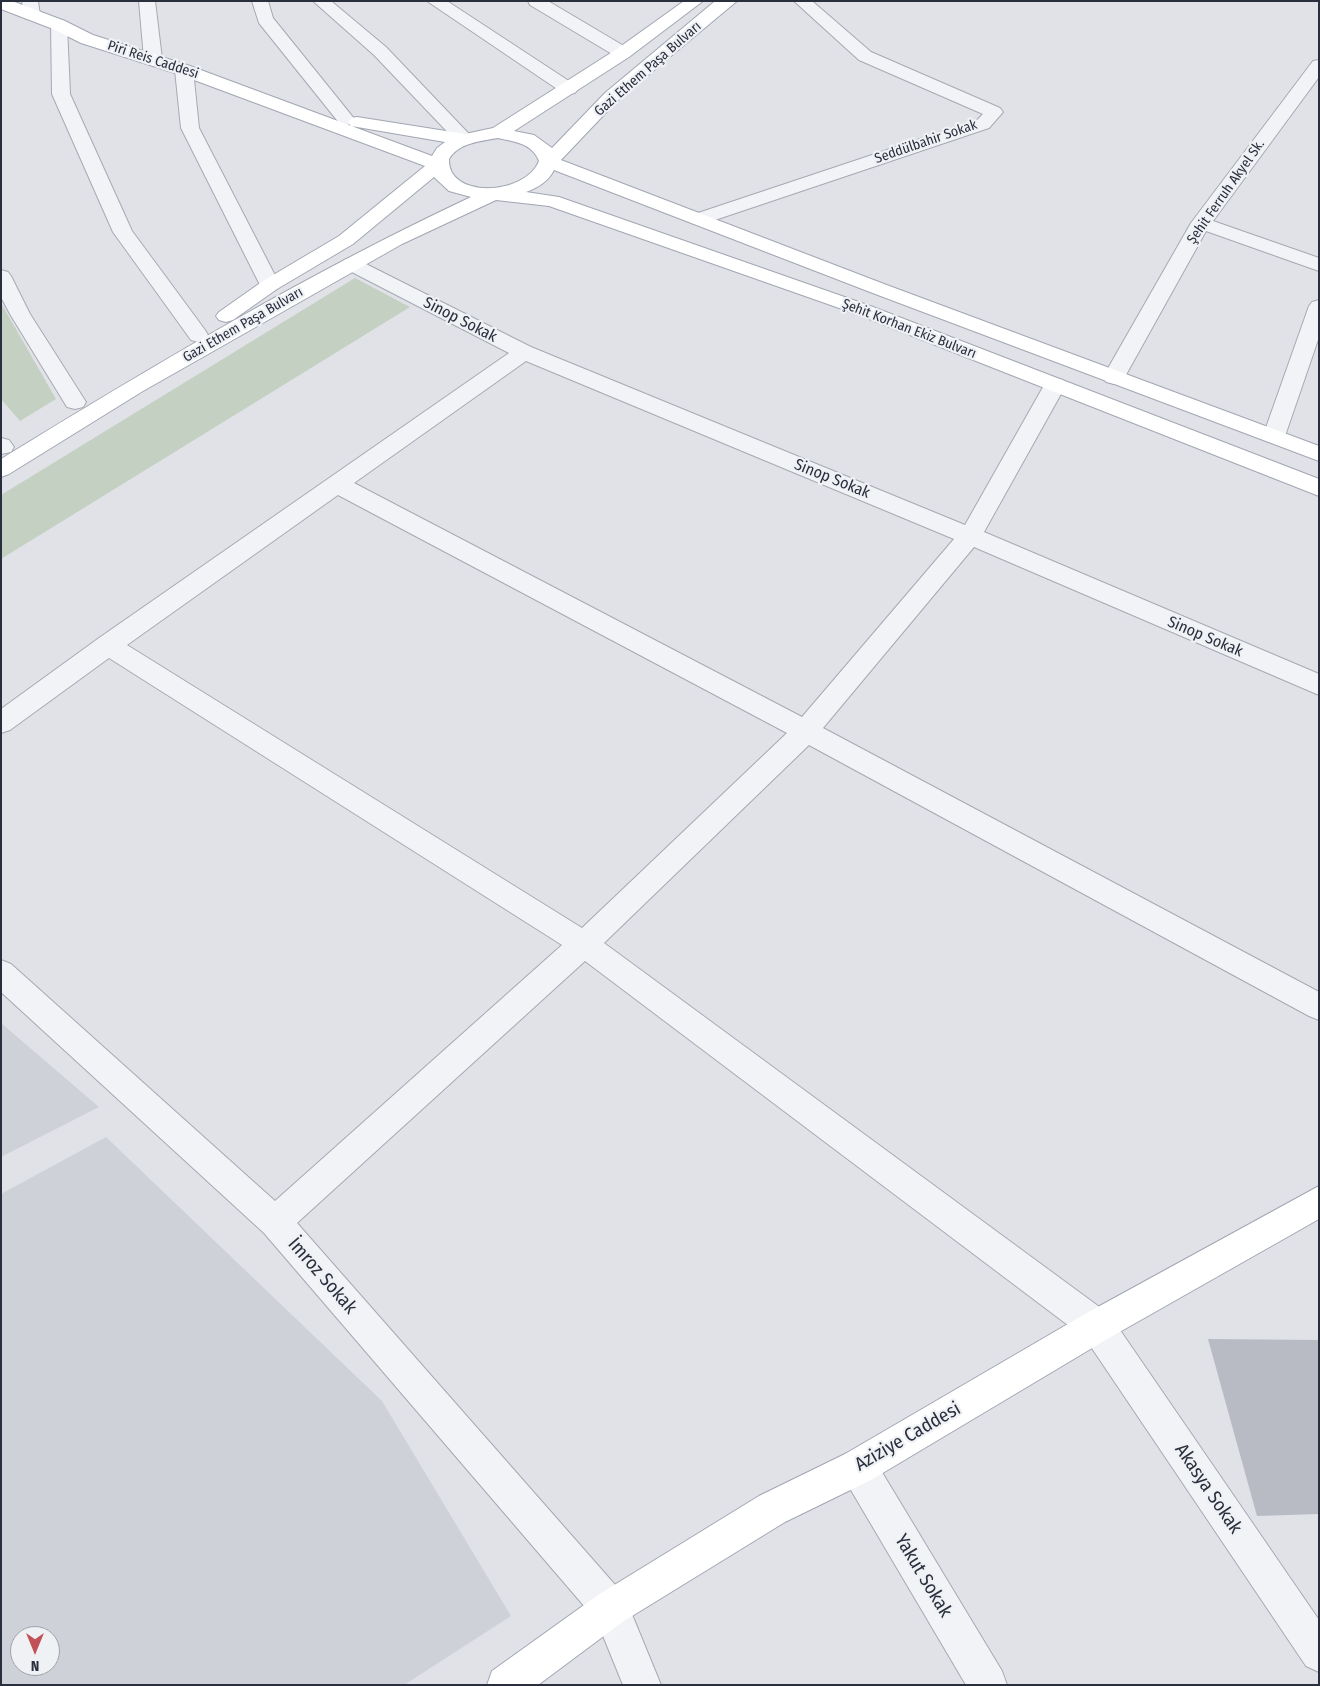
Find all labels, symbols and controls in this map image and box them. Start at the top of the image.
street label: Gazi Ethem Paşa Bulvarı [591,18,705,120]
street label: Piri Reis Caddesi [105,37,201,83]
street label: Seddülbahir Sokak [873,117,979,167]
street label: Şehit Ferruh Akyel Sk. [1184,137,1268,247]
street label: Gazi Ethem Paşa Bulvarı [180,284,306,366]
street label: Sinop Sokak [420,293,500,347]
street label: Şehit Korhan Ekiz Bulvarı [840,296,978,362]
street label: Sinop Sokak [791,455,873,503]
street label: Sinop Sokak [1164,613,1246,661]
street label: İmroz Sokak [283,1233,361,1319]
street label: Aziziye Caddesi [851,1398,965,1476]
street label: Akasya Sokak [1170,1440,1246,1538]
street label: Yakut Sokak [889,1530,957,1622]
north arrow [10,1626,60,1676]
text: N [31,1657,39,1674]

